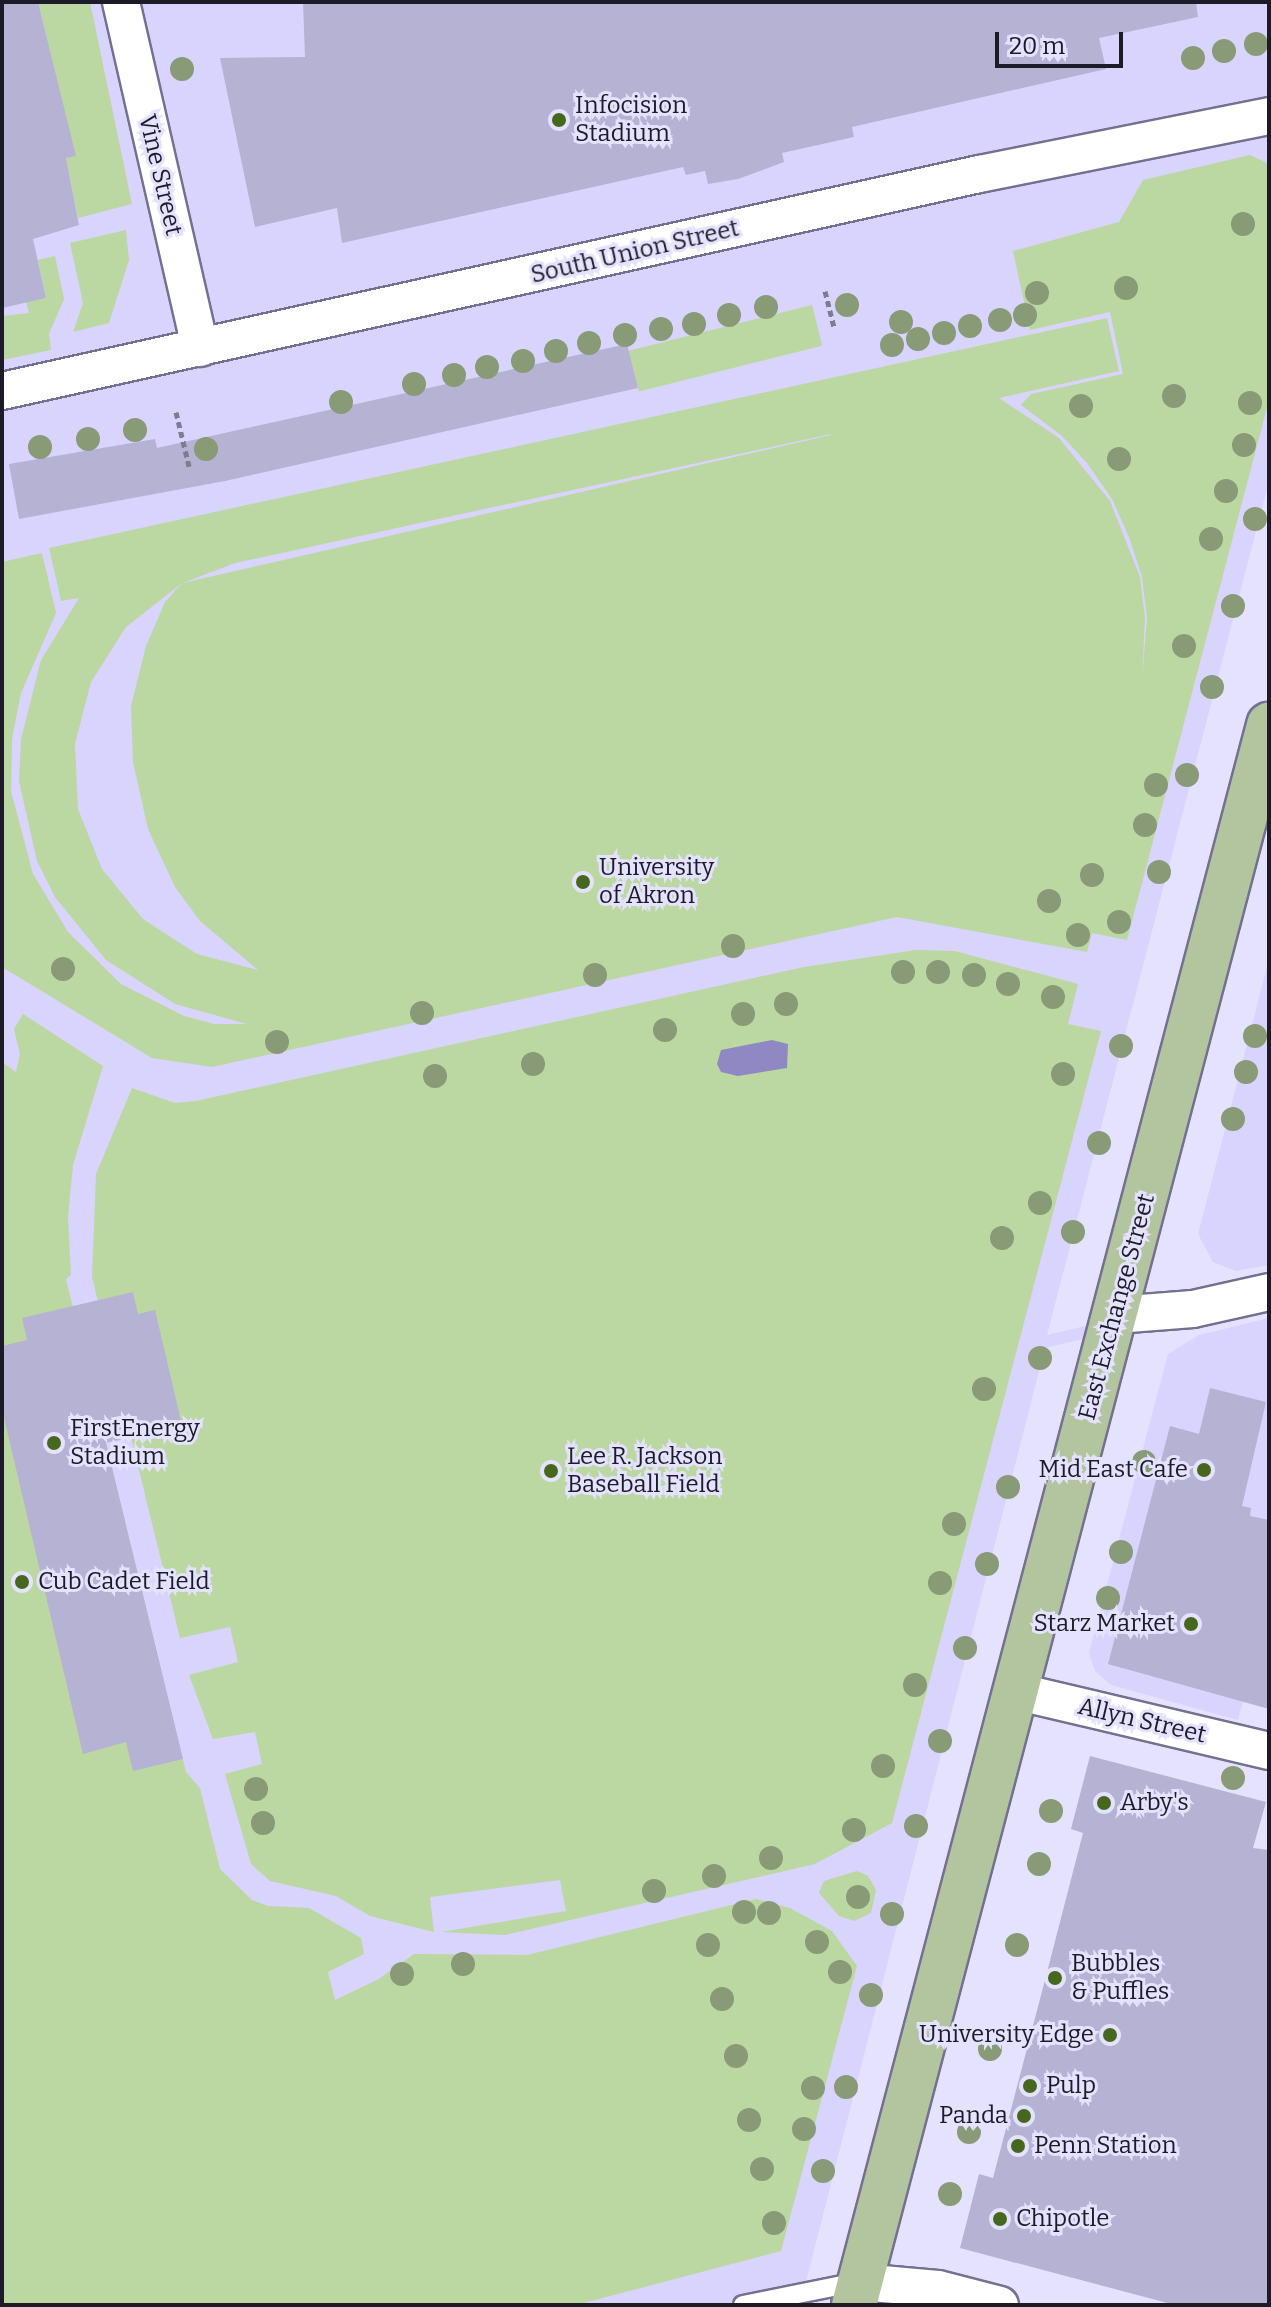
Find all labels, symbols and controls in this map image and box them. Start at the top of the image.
scale bar [999,16,1127,66]
text: 20 m [1009,32,1065,60]
place label: Infocision Stadium [575,92,687,148]
marker: Infocision Stadium [550,111,568,129]
street label: Vine Street [132,112,188,238]
street label: South Union Street [528,214,742,290]
place label: University of Akron [599,854,714,910]
marker: University of Akron [574,873,592,891]
street label: East Exchange Street [1073,1191,1161,1423]
place label: FirstEnergy Stadium [70,1415,200,1471]
marker: FirstEnergy Stadium [45,1434,63,1452]
place label: Lee R. Jackson Baseball Field [567,1443,722,1499]
place label: Mid East Cafe [1039,1456,1188,1484]
marker: Mid East Cafe [1195,1461,1213,1479]
marker: Lee R. Jackson Baseball Field [542,1462,560,1480]
place label: Cub Cadet Field [38,1568,210,1596]
marker: Cub Cadet Field [13,1573,31,1591]
place label: Starz Market [1034,1610,1175,1638]
marker: Starz Market [1182,1615,1200,1633]
street label: Allyn Street [1075,1692,1209,1750]
place label: Arby's [1120,1789,1189,1817]
marker: Arby's [1095,1794,1113,1812]
place label: Bubbles & Puffles [1071,1950,1169,2006]
marker: Bubbles & Puffles [1046,1969,1064,1987]
place label: University Edge [919,2021,1094,2049]
marker: University Edge [1101,2026,1119,2044]
place label: Pulp [1046,2072,1096,2100]
marker: Pulp [1021,2077,1039,2095]
place label: Panda [939,2102,1008,2130]
marker: Panda [1015,2107,1033,2125]
place label: Penn Station [1034,2132,1177,2160]
marker: Penn Station [1009,2137,1027,2155]
place label: Chipotle [1016,2205,1109,2233]
marker: Chipotle [991,2210,1009,2228]

